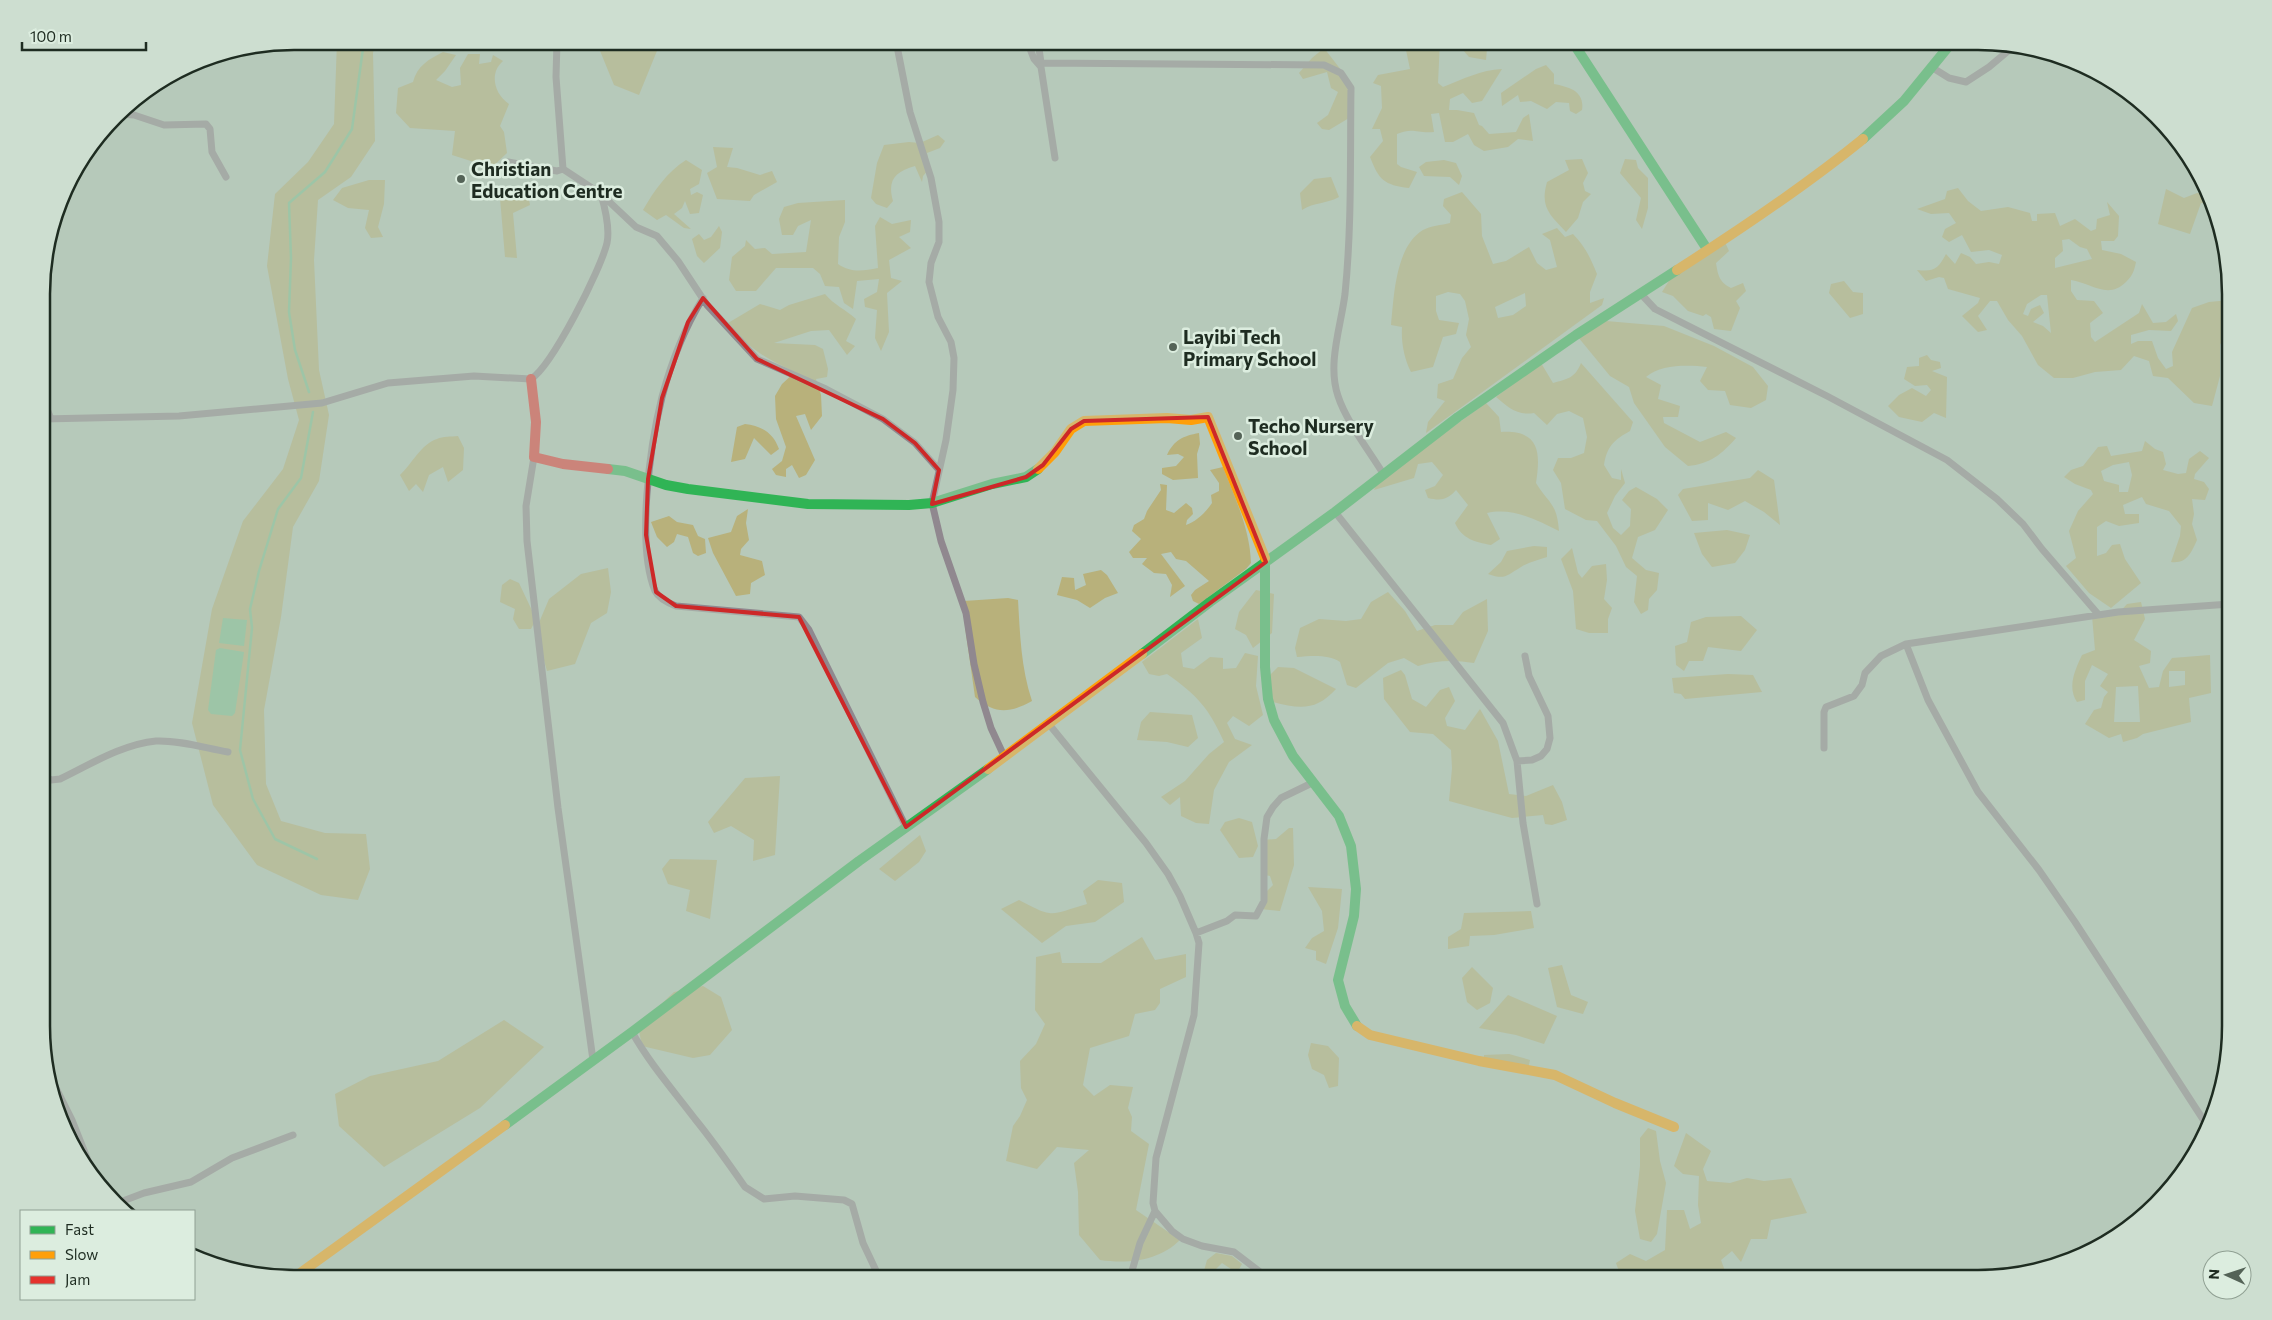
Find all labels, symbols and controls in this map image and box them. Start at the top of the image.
scale bar [22,20,146,52]
text: 100 m [30,27,72,45]
place label: Christian Education Centre [471,157,622,202]
marker: Christian Education Centre [455,173,467,185]
place label: Layibi Tech Primary School [1183,325,1316,370]
marker: Layibi Tech Primary School [1167,341,1179,353]
place label: Techo Nursery School [1248,414,1374,459]
marker: Techo Nursery School [1232,430,1244,442]
legend [20,1210,195,1300]
text: Fast [65,1220,94,1238]
text: Slow [65,1245,98,1263]
north arrow [2202,1250,2252,1300]
text: N [2205,1269,2222,1280]
text: Jam [65,1270,90,1288]

